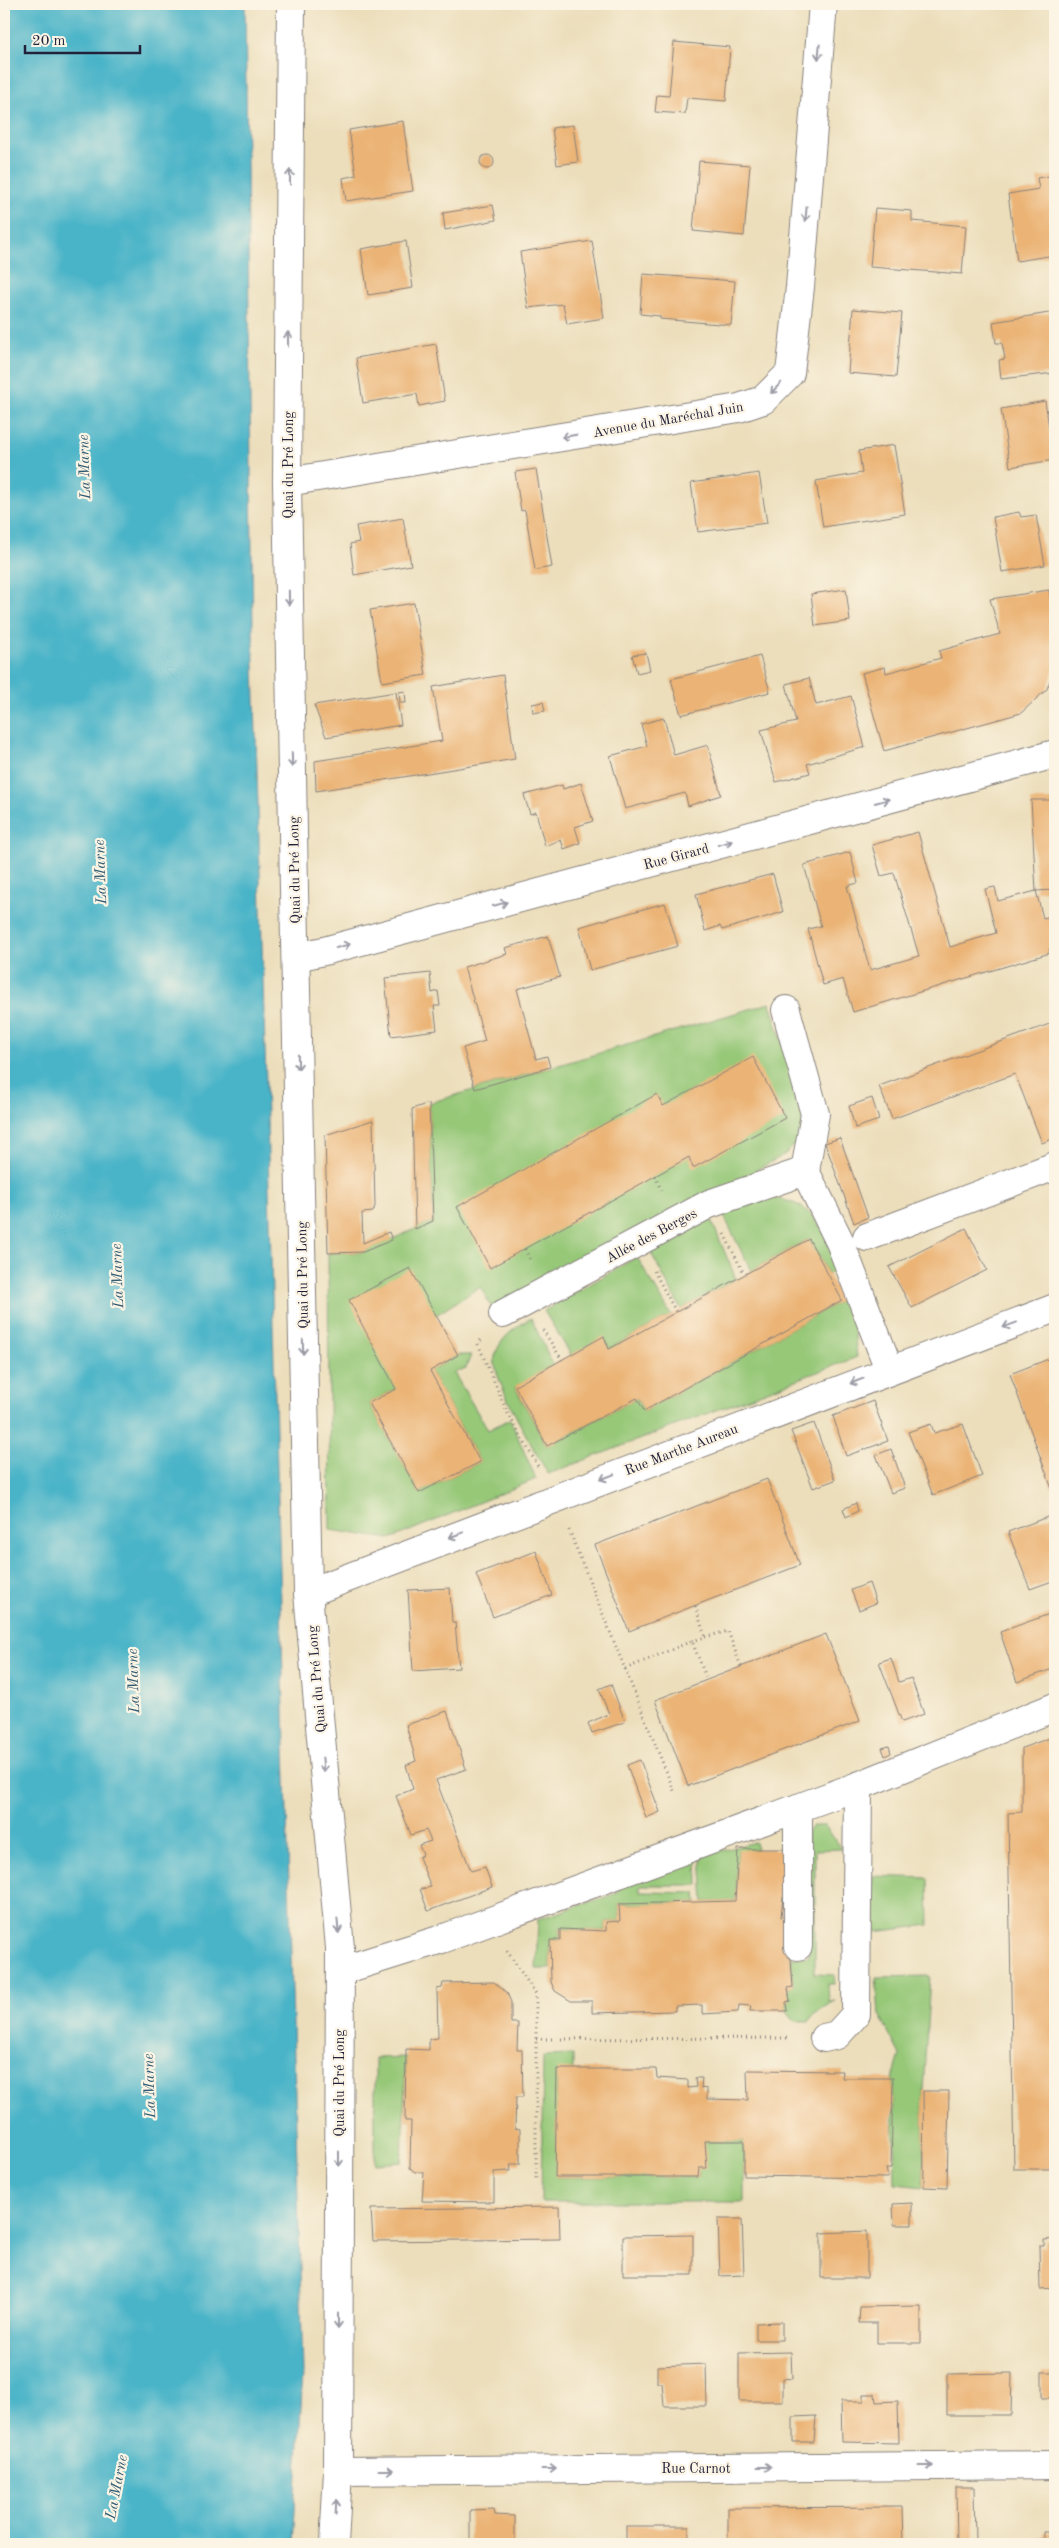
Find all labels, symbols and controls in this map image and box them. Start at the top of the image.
scale bar [25,22,140,54]
text: 20 m [32,34,66,49]
one-way arrow [814,44,823,60]
one-way arrow [285,169,295,185]
one-way arrow [801,206,810,222]
one-way arrow [284,331,293,347]
one-way arrow [770,382,782,394]
street label: Avenue du Maréchal Juin [592,400,745,440]
street label: Quai du Pré Long [282,411,296,519]
one-way arrow [562,432,578,442]
water label: La Marne [77,434,94,501]
one-way arrow [285,590,294,606]
one-way arrow [287,752,297,768]
one-way arrow [873,796,889,805]
street label: Quai du Pré Long [287,816,303,924]
one-way arrow [716,838,732,848]
water label: La Marne [93,839,110,906]
street label: Rue Girard [642,841,711,872]
one-way arrow [492,898,508,908]
one-way arrow [335,941,351,950]
one-way arrow [293,1053,303,1069]
street label: Allée des Berges [604,1206,699,1266]
street label: Quai du Pré Long [295,1221,311,1329]
water label: La Marne [110,1243,127,1310]
one-way arrow [1002,1321,1018,1330]
one-way arrow [299,1338,308,1354]
one-way arrow [850,1377,865,1386]
street label: Rue Marthe Aureau [623,1422,740,1478]
one-way arrow [600,1473,615,1482]
one-way arrow [449,1531,464,1540]
street label: Quai du Pré Long [305,1624,329,1733]
water label: La Marne [126,1648,143,1715]
one-way arrow [319,1756,328,1772]
one-way arrow [333,1918,343,1934]
street label: Quai du Pré Long [333,2029,347,2137]
water label: La Marne [142,2053,159,2120]
one-way arrow [334,2150,344,2167]
one-way arrow [333,2313,343,2329]
water label: La Marne [104,2454,131,2522]
one-way arrow [918,2461,934,2471]
street label: Rue Carnot [661,2462,731,2476]
one-way arrow [756,2462,772,2472]
one-way arrow [540,2464,557,2474]
one-way arrow [378,2465,394,2475]
one-way arrow [331,2500,340,2516]

